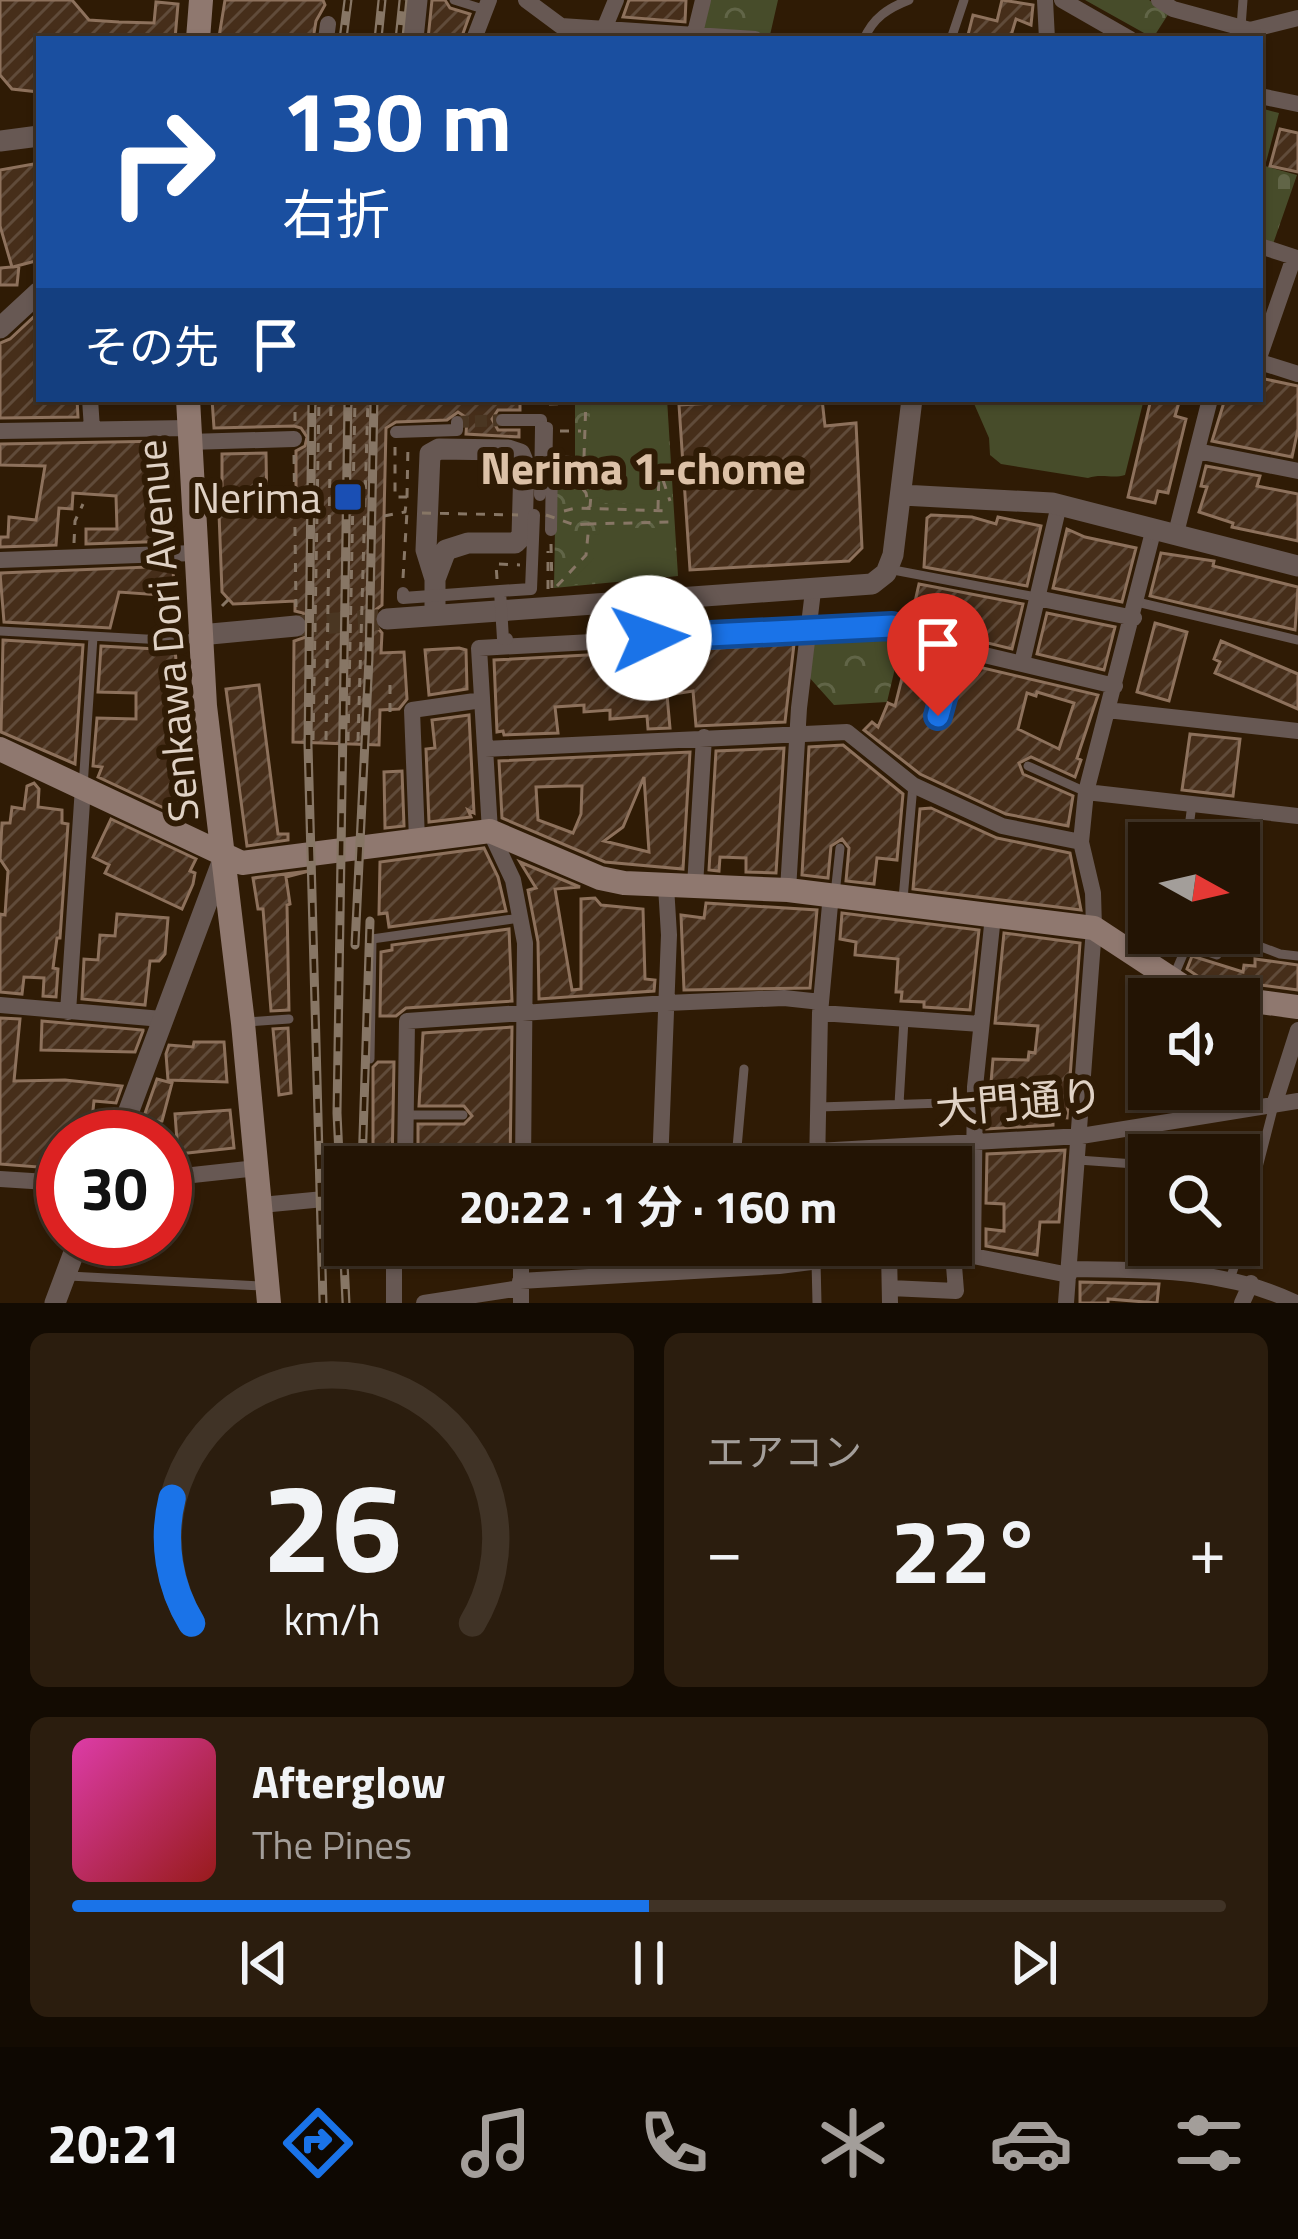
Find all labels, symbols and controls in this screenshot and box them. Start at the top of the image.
text: 130 m [282,56,512,184]
icon: right [84,84,240,240]
text: 右折 [282,173,390,255]
text: その先 [84,312,219,380]
icon: arrive [243,312,309,378]
district label: Nerima 1-chome [480,433,806,501]
street label: Senkawa Dori Avenue [117,437,215,825]
place label: Nerima [192,465,321,529]
marker: Nerima [332,481,364,513]
position arrow [586,575,712,701]
pin [887,593,989,716]
icon: arrive [905,611,971,677]
north arrow [1128,822,1260,954]
map controls [1128,822,1260,1266]
button: sound [1128,978,1260,1110]
street label: 大門通り [933,1062,1105,1140]
speed limit sign: 30 [36,1110,192,1266]
button: search [1128,1134,1260,1266]
text: 20:22 · 1 分 · 160 m [459,1172,837,1240]
text: エアコン [706,1422,862,1481]
text: 26 [262,1431,402,1620]
text: 22° [890,1481,1042,1618]
text: − [706,1499,743,1600]
text: + [1189,1499,1226,1600]
text: km/h [283,1586,381,1652]
text: Afterglow [252,1747,446,1815]
text: The Pines [252,1815,412,1874]
icon: previous [231,1930,297,1996]
icon: pause [616,1930,682,1996]
icon: next [1001,1930,1067,1996]
icon: directions [276,2101,360,2185]
icon: music [454,2101,538,2185]
icon: phone [632,2101,716,2185]
icon: climate [811,2101,895,2185]
icon: car [989,2101,1073,2185]
icon: filters [1167,2101,1251,2185]
text: 20:21 [47,2102,182,2184]

